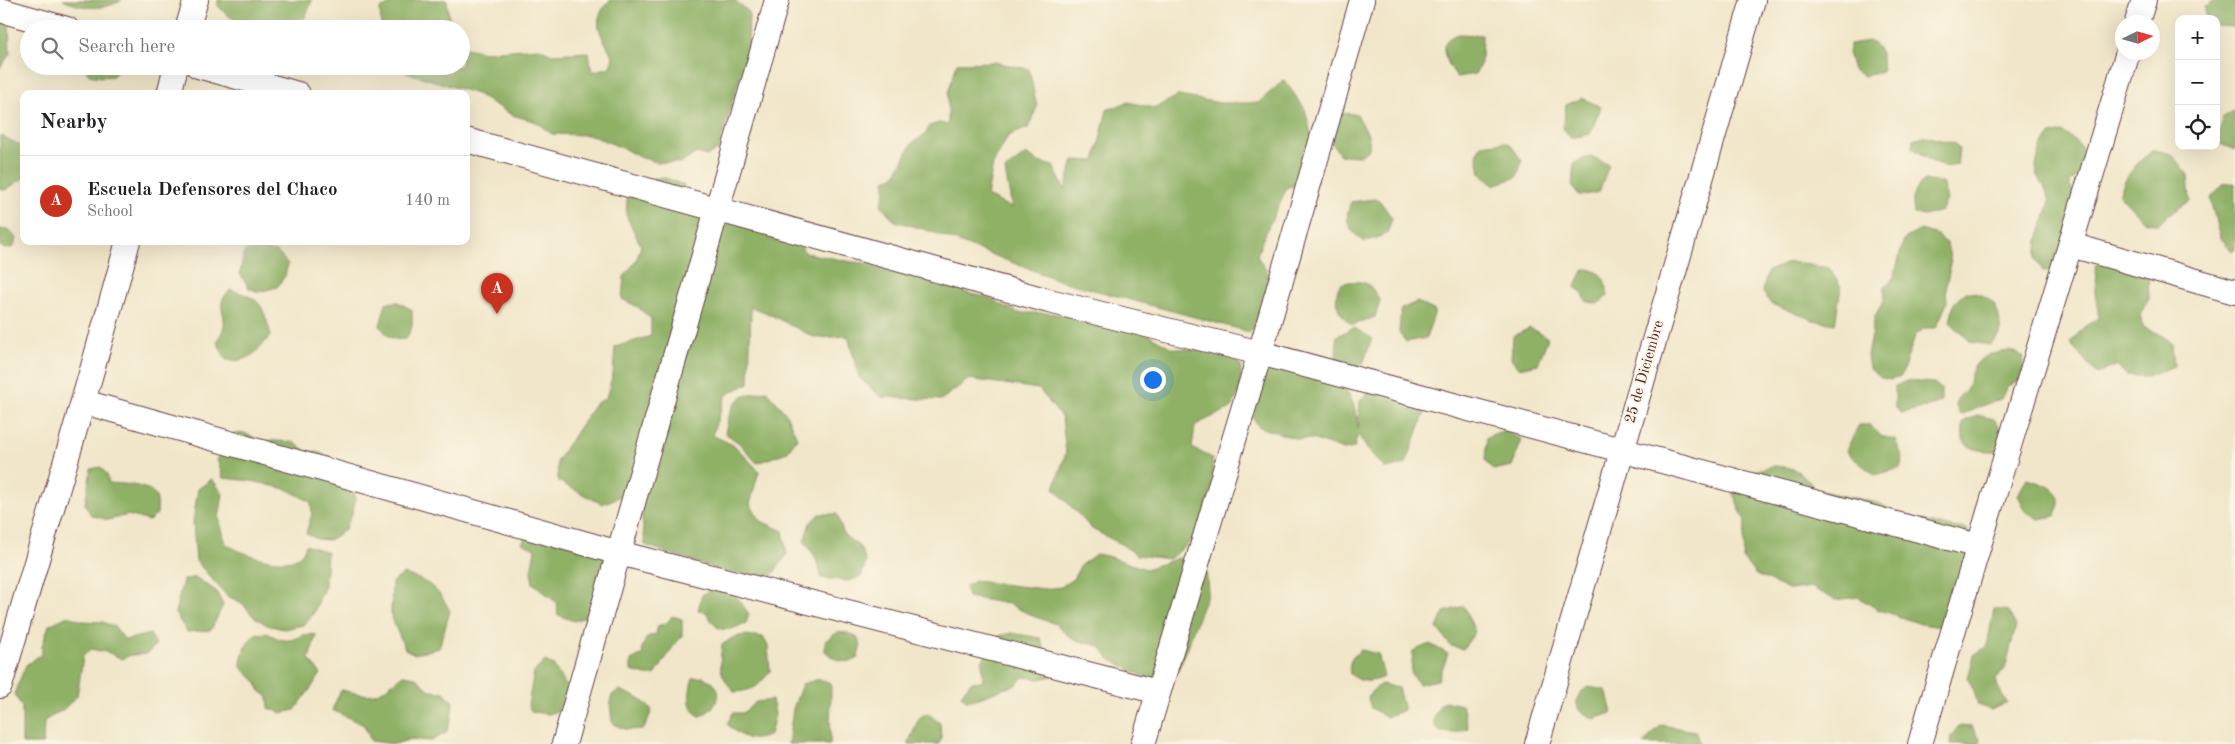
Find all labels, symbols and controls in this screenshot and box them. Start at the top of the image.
north arrow [2115,15,2160,60]
map controls [2175,15,2220,150]
button: + [2175,15,2220,60]
search box [20,20,470,75]
icon: search [38,34,66,62]
text: Search here [78,38,175,57]
button: − [2175,60,2220,105]
button: locate [2175,105,2220,150]
text: Nearby [40,112,108,133]
text: Escuela Defensores del Chaco [87,181,338,200]
text: A [50,193,62,209]
text: 140 m [405,193,450,209]
text: School [87,204,133,220]
pin: A [481,273,513,314]
street label: 25 de Diciembre [1623,319,1667,425]
your location [1140,367,1166,393]

